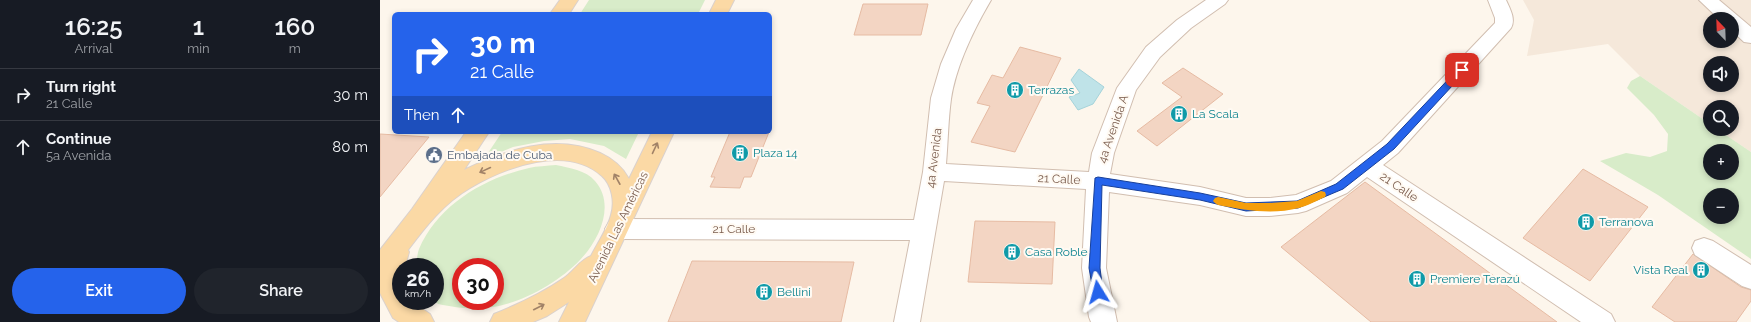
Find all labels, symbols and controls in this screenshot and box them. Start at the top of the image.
text: 16:25 [65,12,122,41]
text: 1 [193,12,204,41]
text: 160 [275,12,315,41]
north arrow [1703,12,1739,48]
map controls [1703,12,1739,224]
text: 30 m [470,27,536,60]
icon: right [404,28,456,80]
text: Arrival [75,41,113,56]
text: min [187,41,210,56]
text: m [289,41,301,56]
pin [1445,53,1479,87]
button: sound [1703,56,1739,92]
icon: arrive [1451,59,1473,81]
text: 21 Calle [470,61,534,82]
text: Turn right [46,78,116,96]
building icon: Terrazas [1005,80,1025,100]
place label: Terrazas [1028,83,1074,97]
icon: right [12,84,34,106]
text: 30 m [333,86,368,104]
street label: 4a Avenida A [1095,93,1131,165]
text: 21 Calle [46,96,92,111]
button: search [1703,100,1739,136]
icon: ahead [447,104,469,126]
building icon: La Scala [1169,104,1189,124]
text: Then [404,106,439,124]
place label: La Scala [1192,107,1239,121]
street label: 4a Avenida [923,127,945,189]
text: Continue [46,130,111,148]
icon: ahead [12,136,34,158]
text: 80 m [332,138,368,156]
one-way arrow [652,142,659,154]
building icon: Plaza 14 [730,143,750,163]
button: + [1703,144,1739,180]
public building icon: Embajada de Cuba [424,145,444,165]
place label: Plaza 14 [753,146,798,160]
text: 5a Avenida [46,148,111,163]
place label: Embajada de Cuba [447,148,552,162]
one-way arrow [479,167,491,174]
street label: Avenida Las Américas [585,169,651,285]
street label: 21 Calle [1377,169,1421,205]
street label: 21 Calle [1037,171,1081,187]
one-way arrow [612,173,620,185]
button: − [1703,188,1739,224]
building icon: Terranova [1576,212,1596,232]
place label: Terranova [1599,215,1654,229]
street label: 21 Calle [713,222,755,236]
building icon: Casa Roble [1002,242,1022,262]
place label: Casa Roble [1025,245,1088,259]
speed limit sign: 30 [452,258,504,310]
building icon: Vista Real [1691,260,1711,280]
place label: Vista Real [1633,263,1689,277]
text: 26 [406,267,430,291]
button: Exit [12,268,186,314]
button: Share [194,268,368,314]
building icon: Premiere Terazú [1407,269,1427,289]
position arrow [1077,271,1119,313]
place label: Premiere Terazú [1430,272,1520,286]
building icon: Bellini [754,282,774,302]
place label: Bellini [777,285,811,299]
text: km/h [405,288,431,299]
one-way arrow [532,303,544,311]

